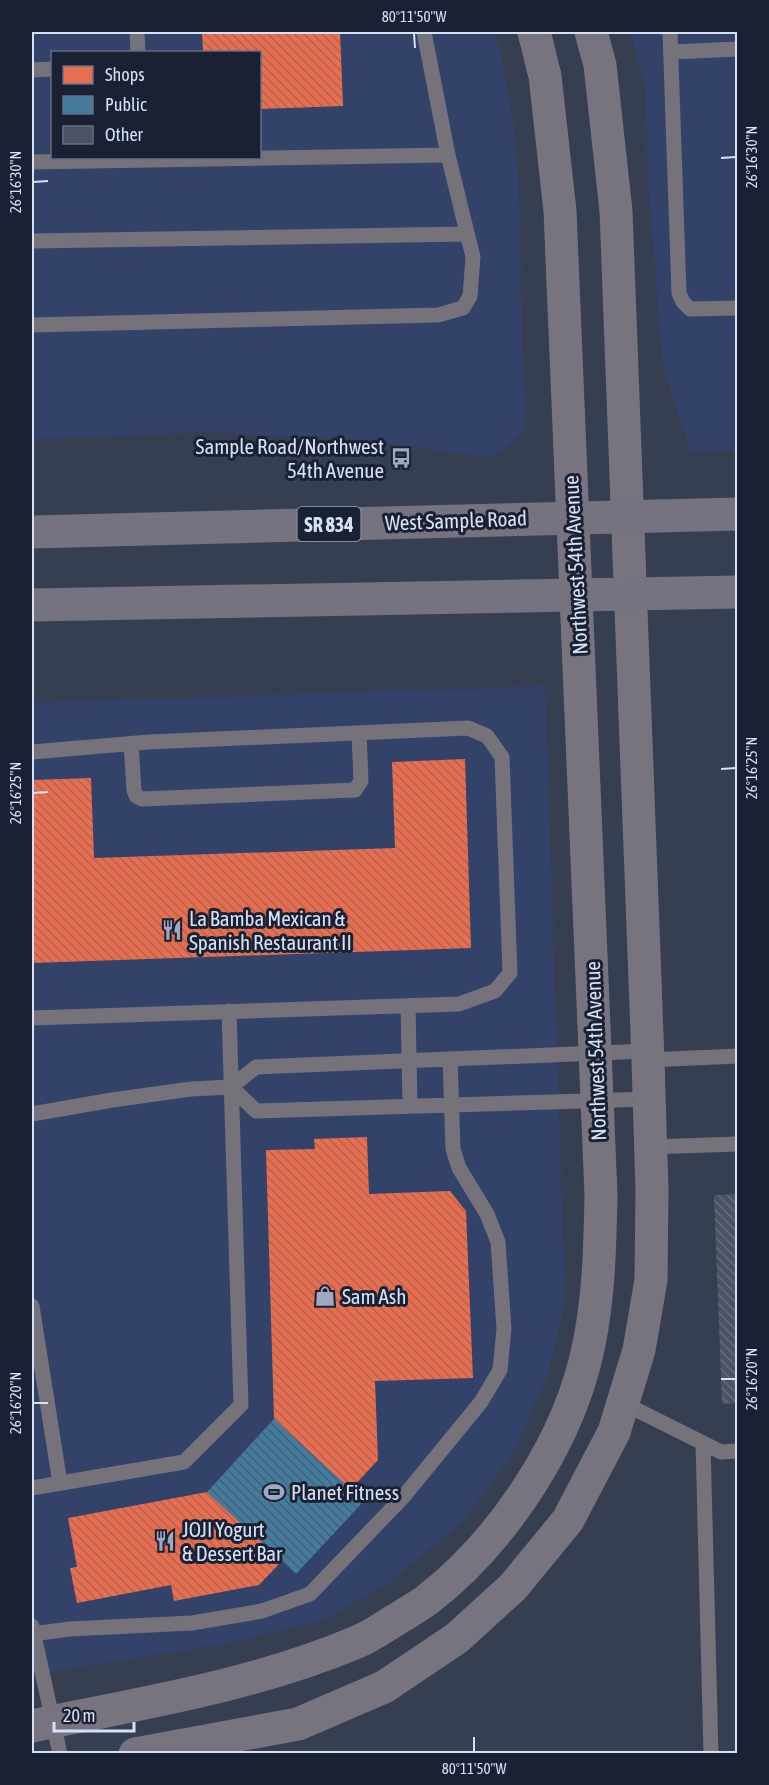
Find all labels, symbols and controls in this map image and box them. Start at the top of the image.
text: 80°11'50"W [382,8,446,25]
legend [51,51,261,159]
text: Shops [105,64,145,85]
text: Public [105,94,147,115]
text: Other [105,124,144,145]
text: 26°16'30"N [743,126,760,188]
text: 26°16'30"N [7,151,24,213]
place label: Sample Road/Northwest 54th Avenue [196,434,384,482]
bus stop icon: Sample Road/Northwest 54th Avenue [389,446,413,470]
street label: Northwest 54th Avenue [558,475,592,655]
street label: West Sample Road [385,506,527,534]
road number: SR 834 [298,507,360,541]
text: 26°16'25"N [743,737,760,799]
text: 26°16'25"N [7,762,24,824]
place label: La Bamba Mexican & Spanish Restaurant II [189,906,352,954]
restaurant icon: La Bamba Mexican & Spanish Restaurant II [160,918,184,942]
street label: Northwest 54th Avenue [580,961,610,1141]
shop icon: Sam Ash [313,1284,337,1308]
place label: Sam Ash [342,1284,406,1308]
text: 26°16'20"N [743,1348,760,1410]
text: 26°16'20"N [7,1372,24,1434]
sports icon: Planet Fitness [262,1480,286,1504]
place label: Planet Fitness [291,1480,399,1504]
place label: JOJI Yogurt & Dessert Bar [182,1517,283,1565]
restaurant icon: JOJI Yogurt & Dessert Bar [153,1529,177,1553]
scale bar [54,1695,134,1733]
text: 20 m [63,1705,95,1726]
text: 80°11'50"W [442,1760,506,1777]

